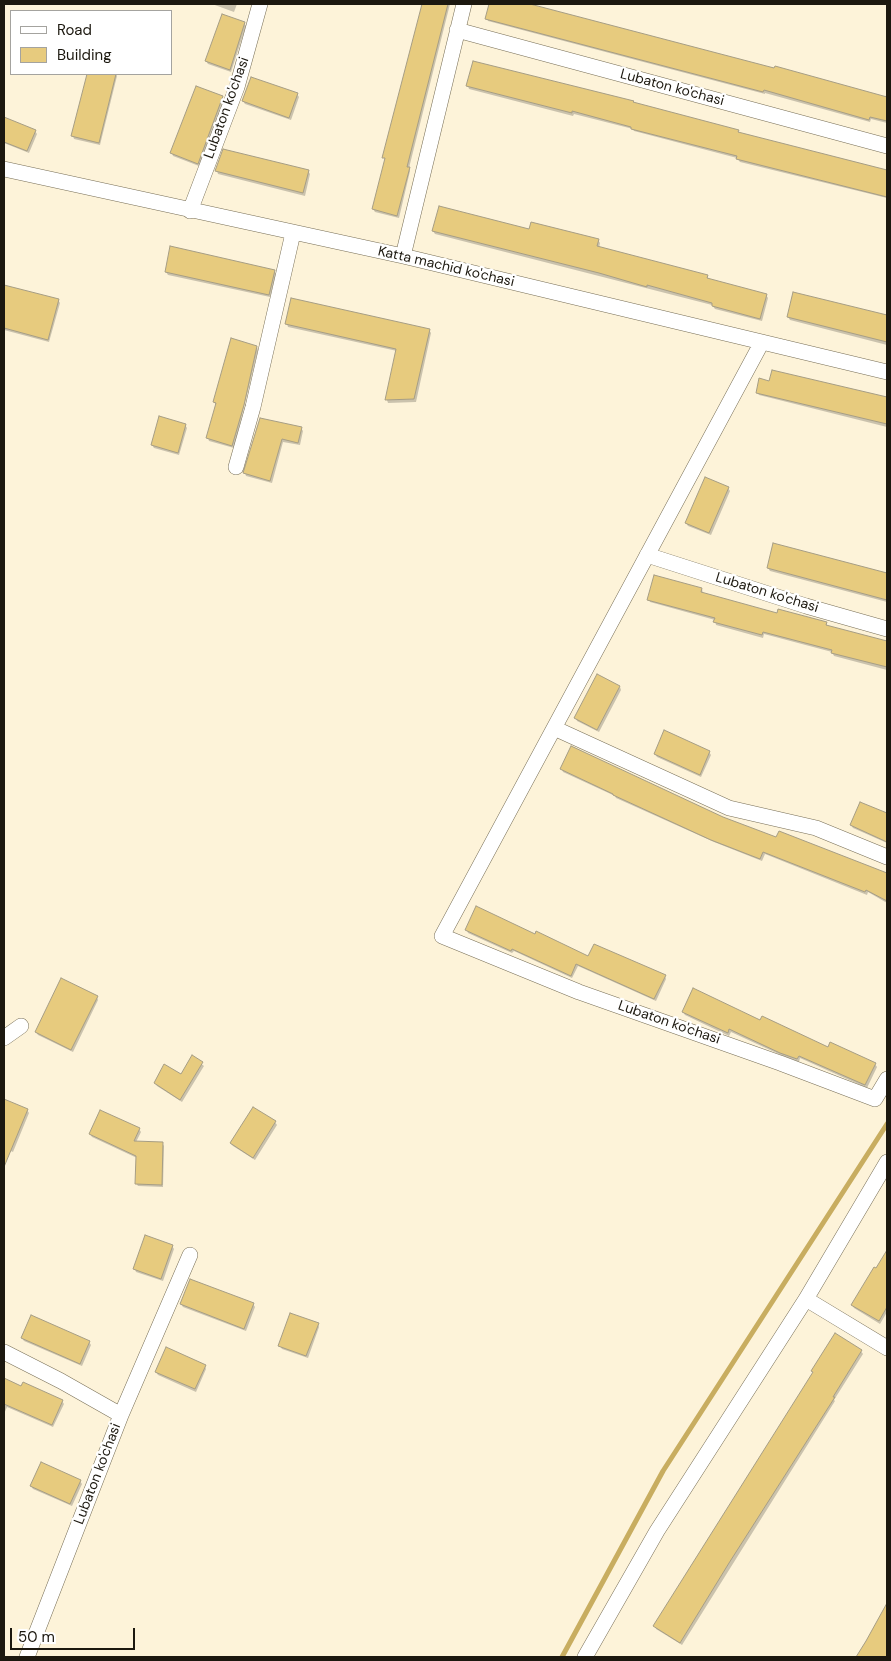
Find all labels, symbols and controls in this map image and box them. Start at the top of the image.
legend [10,10,172,75]
text: Road [57,20,92,40]
text: Building [57,45,112,65]
street label: Lubaton ko'chasi [201,55,253,161]
street label: Lubaton ko'chasi [618,66,726,110]
street label: Katta machid ko'chasi [376,243,516,291]
street label: Lubaton ko'chasi [713,569,821,617]
street label: Lubaton ko'chasi [616,998,722,1048]
street label: Lubaton ko'chasi [71,1421,125,1527]
scale bar [12,1618,138,1650]
text: 50 m [18,1627,55,1647]

